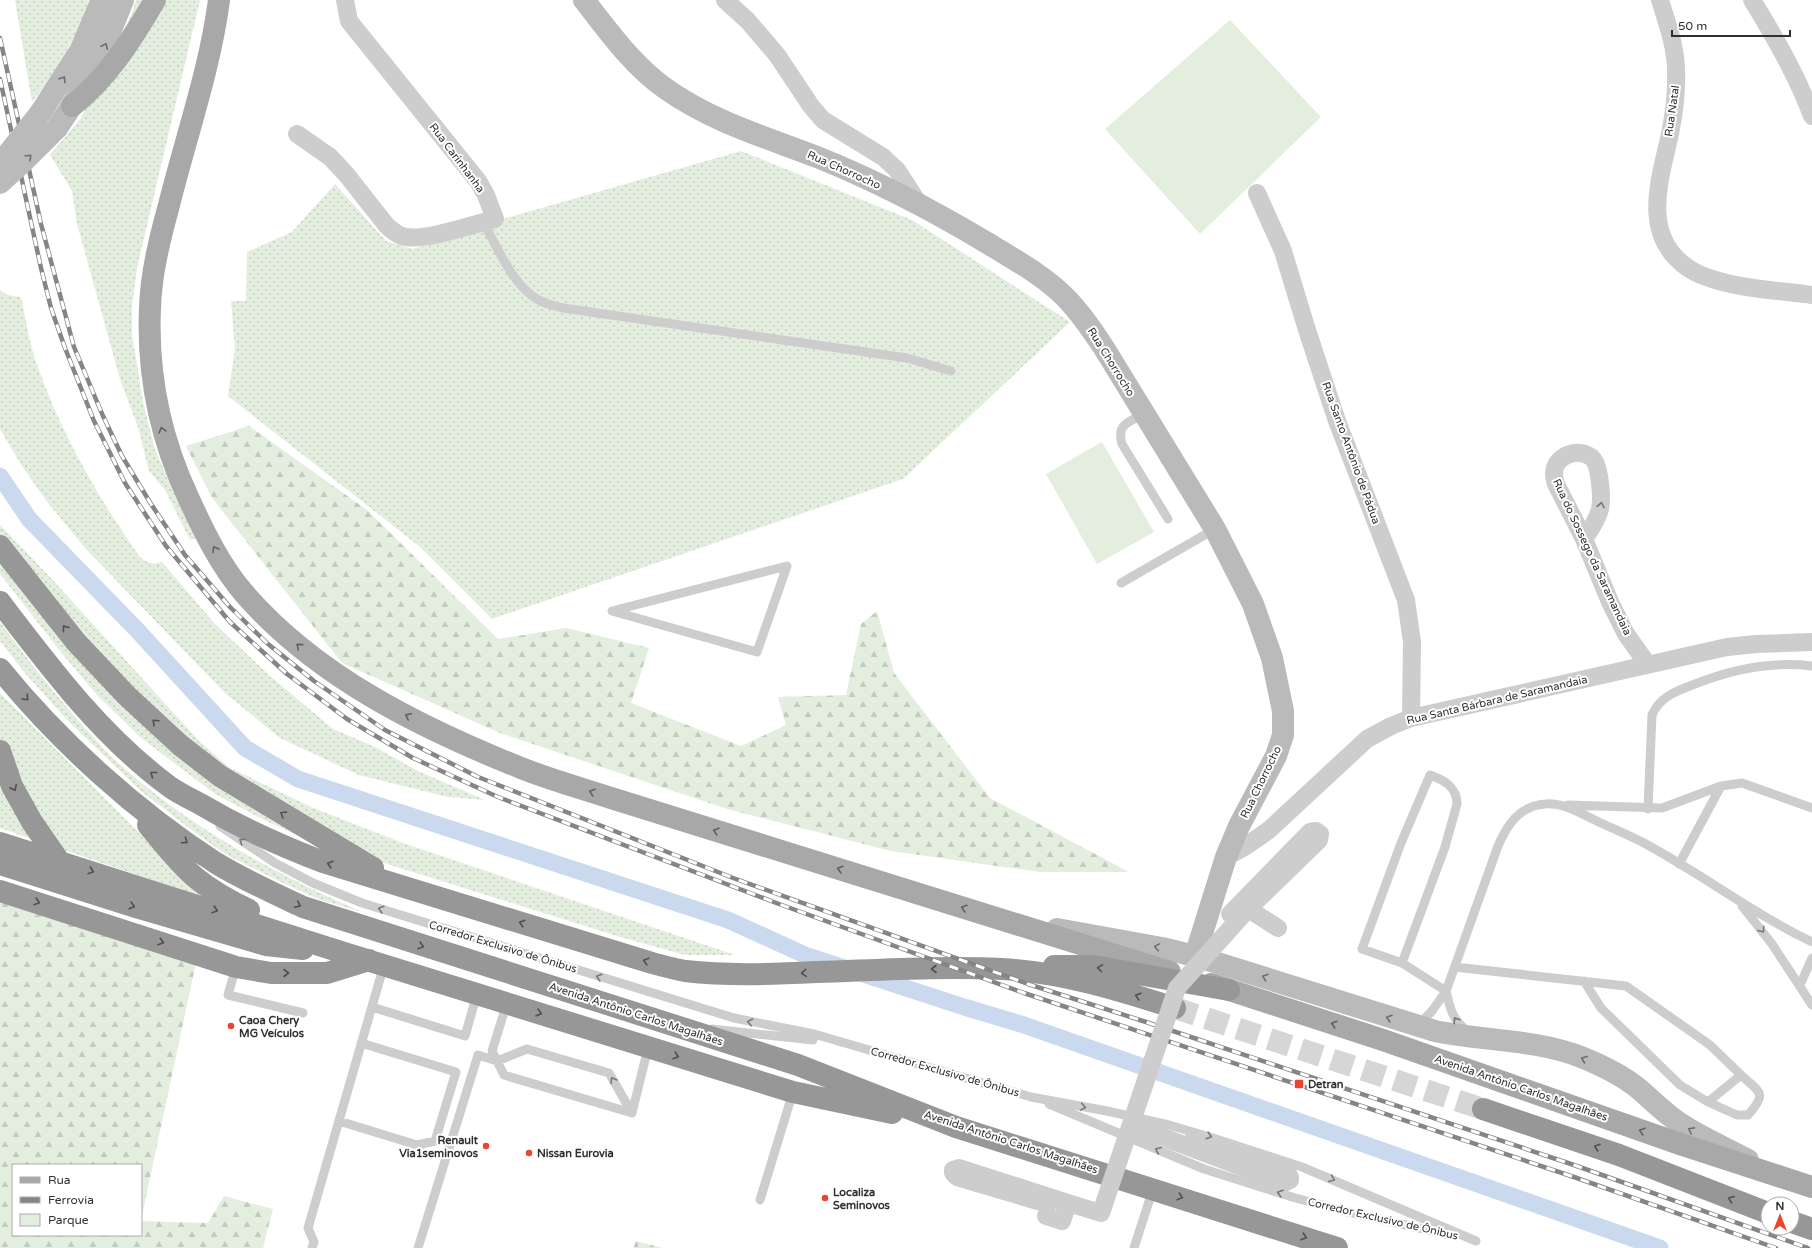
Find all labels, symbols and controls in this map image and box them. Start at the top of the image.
scale bar [1672,12,1790,38]
text: 50 m [1678,19,1707,33]
one-way arrow [100,42,108,49]
one-way arrow [58,76,65,83]
street label: Rua Natal [1662,85,1682,137]
street label: Rua Carinhanha [427,121,487,195]
street label: Rua Chorrocho [805,148,883,192]
one-way arrow [24,154,32,162]
street label: Rua Chorrocho [1085,325,1138,399]
street label: Rua Santo Antônio de Pádua [1319,380,1383,526]
one-way arrow [158,427,167,434]
street label: Rua do Sossego da Saramandaia [1550,477,1634,637]
one-way arrow [1596,502,1605,509]
one-way arrow [212,546,219,553]
one-way arrow [63,626,70,633]
one-way arrow [297,644,304,651]
street label: Rua Santa Bárbara de Saramandaia [1405,673,1589,727]
one-way arrow [21,694,28,701]
one-way arrow [405,714,413,721]
one-way arrow [152,719,160,727]
street label: Rua Chorrocho [1238,743,1284,820]
one-way arrow [151,771,158,778]
one-way arrow [9,784,17,791]
one-way arrow [588,788,595,797]
one-way arrow [280,812,287,819]
one-way arrow [713,827,720,836]
one-way arrow [180,836,187,843]
one-way arrow [240,839,247,846]
one-way arrow [327,860,334,869]
one-way arrow [837,865,844,874]
one-way arrow [87,866,94,875]
one-way arrow [33,898,40,906]
one-way arrow [293,900,301,908]
one-way arrow [128,901,135,910]
one-way arrow [378,905,385,914]
one-way arrow [961,905,968,913]
one-way arrow [211,906,218,914]
street label: Corredor Exclusivo de Ônibus [427,918,579,976]
one-way arrow [518,919,525,928]
one-way arrow [1758,926,1765,933]
one-way arrow [157,937,164,946]
one-way arrow [417,941,424,950]
one-way arrow [1154,943,1160,952]
one-way arrow [643,957,650,966]
one-way arrow [1097,964,1104,973]
one-way arrow [931,965,937,973]
one-way arrow [801,968,807,977]
one-way arrow [283,969,289,977]
one-way arrow [596,973,603,982]
one-way arrow [1262,973,1269,982]
street label: Avenida Antônio Carlos Magalhães [547,980,725,1048]
one-way arrow [1135,992,1142,1001]
one-way arrow [535,1008,542,1017]
place label: Caoa Chery MG Veículos [239,1014,305,1040]
one-way arrow [1385,1014,1392,1023]
one-way arrow [1453,1017,1461,1024]
one-way arrow [747,1018,754,1026]
one-way arrow [1331,1020,1338,1029]
marker: Caoa Chery MG Veículos [226,1021,236,1031]
street label: Corredor Exclusivo de Ônibus [869,1045,1021,1099]
one-way arrow [672,1051,679,1060]
street label: Avenida Antônio Carlos Magalhães [1433,1052,1609,1124]
one-way arrow [1580,1055,1587,1063]
one-way arrow [610,1077,617,1084]
marker: Detran [1293,1078,1305,1090]
place label: Detran [1308,1078,1344,1091]
one-way arrow [1080,1102,1086,1110]
street label: Avenida Antônio Carlos Magalhães [922,1108,1100,1176]
one-way arrow [1639,1127,1646,1135]
one-way arrow [1688,1127,1695,1135]
one-way arrow [1206,1131,1213,1140]
place label: Renault Via1seminovos [399,1134,479,1160]
marker: Renault Via1seminovos [481,1141,491,1151]
one-way arrow [1594,1144,1601,1152]
one-way arrow [1155,1146,1162,1154]
place label: Nissan Eurovia [537,1147,614,1160]
marker: Nissan Eurovia [524,1148,534,1158]
legend [12,1164,142,1236]
text: Rua [48,1173,71,1187]
one-way arrow [1328,1174,1335,1182]
place label: Localiza Seminovos [833,1186,891,1212]
one-way arrow [1277,1189,1284,1198]
text: Ferrovia [48,1193,94,1207]
marker: Localiza Seminovos [820,1193,830,1203]
one-way arrow [1176,1193,1183,1201]
street label: Corredor Exclusivo de Ônibus [1307,1195,1459,1243]
one-way arrow [1728,1196,1735,1204]
north arrow [1760,1196,1800,1236]
text: N [1776,1200,1784,1213]
text: Parque [48,1213,89,1227]
one-way arrow [1300,1232,1307,1241]

